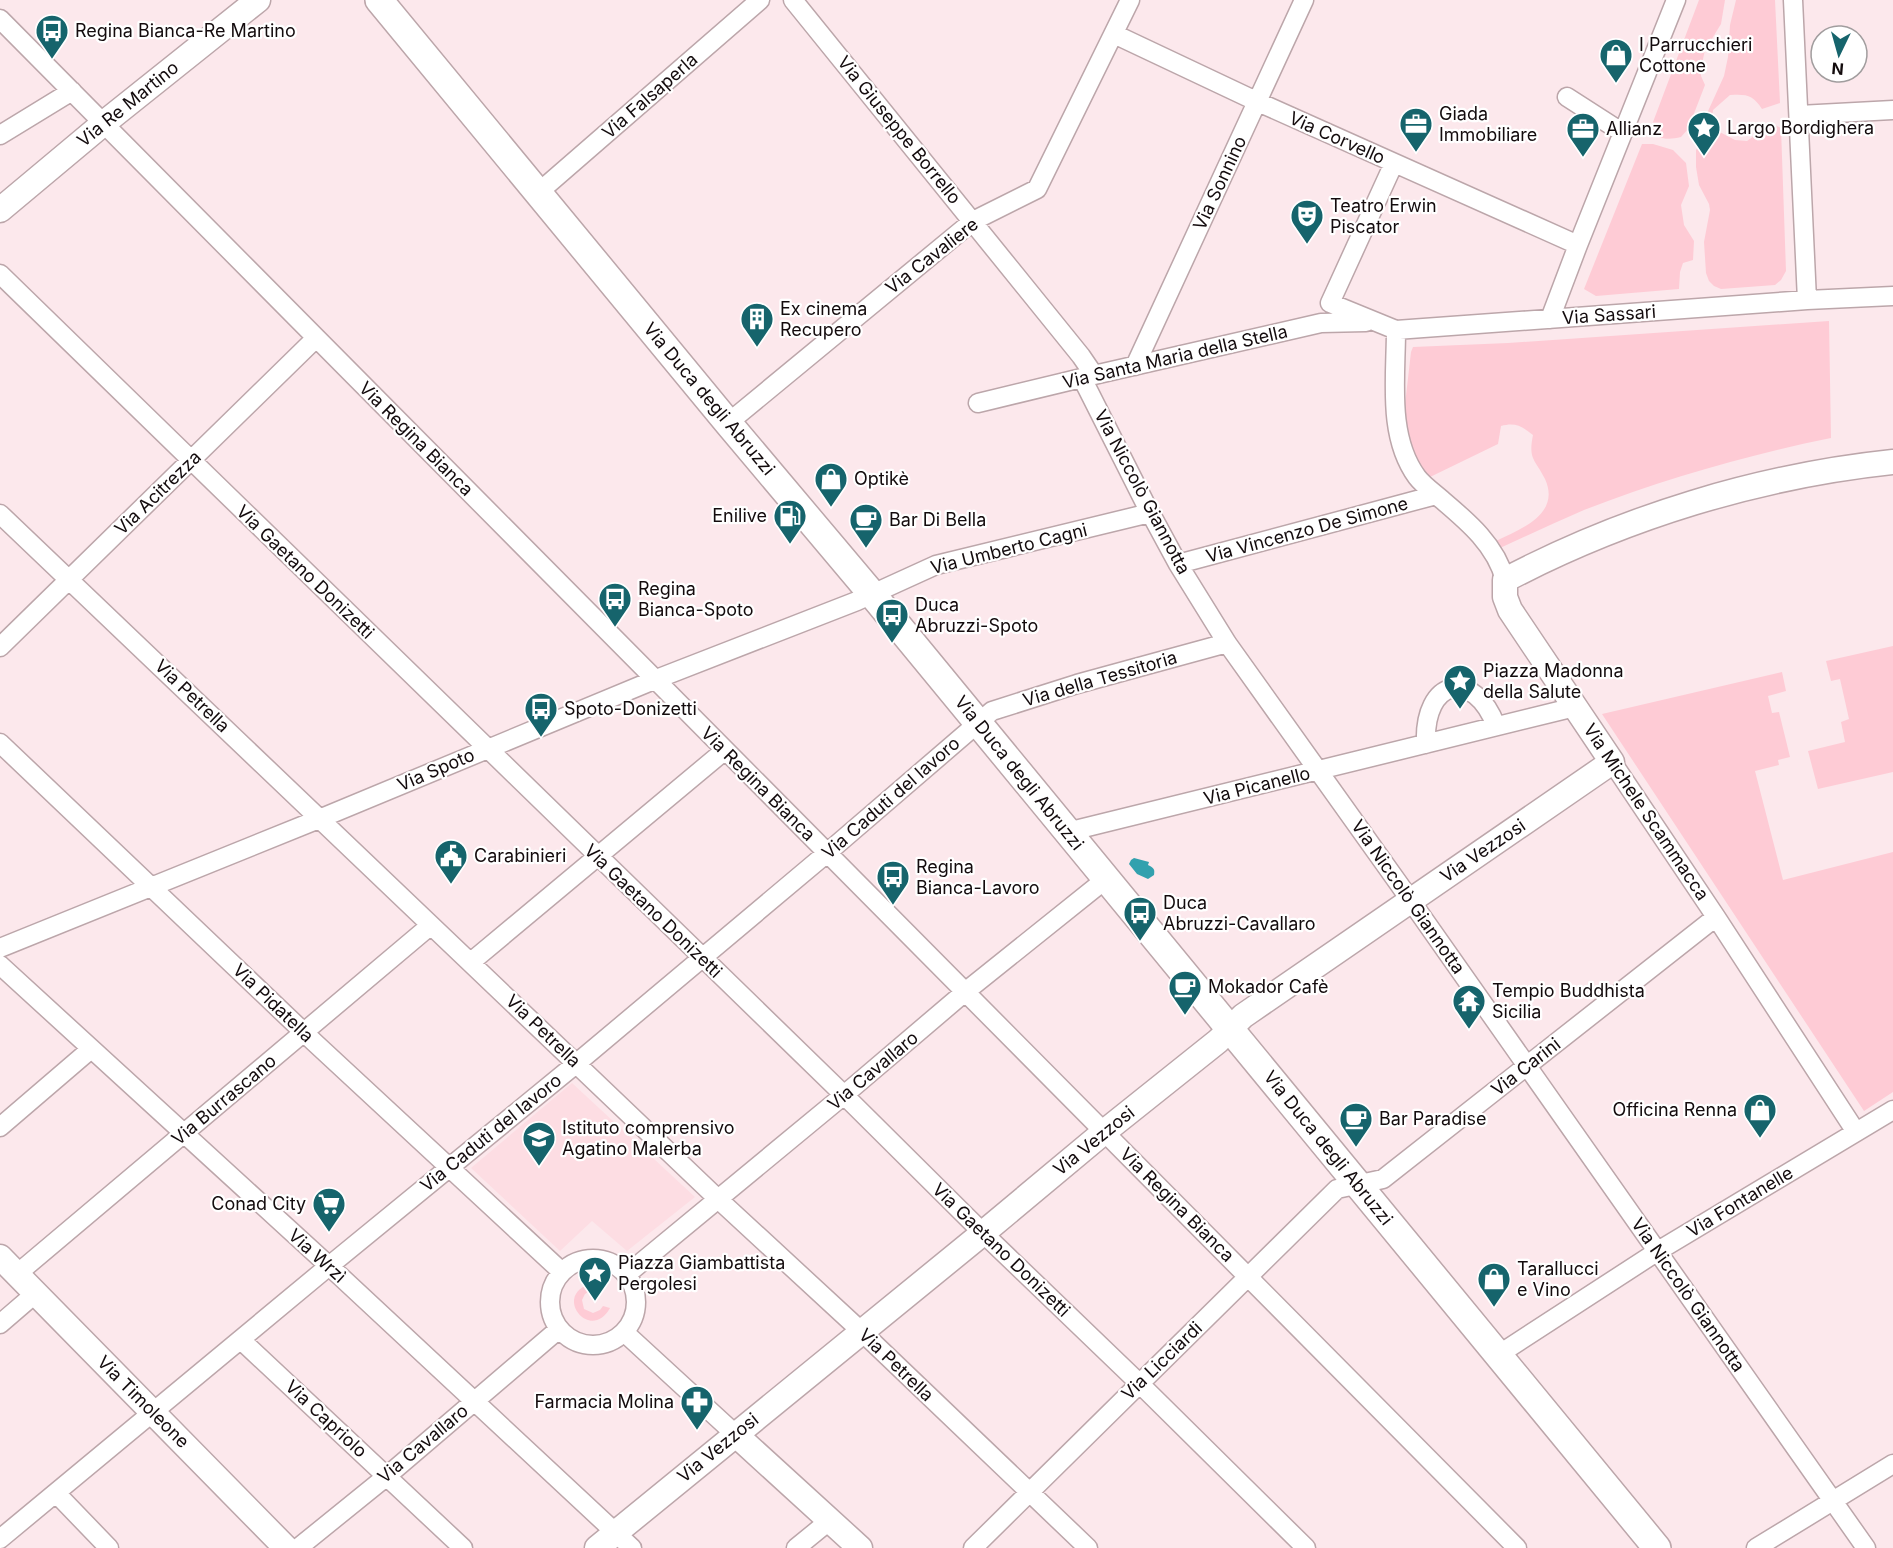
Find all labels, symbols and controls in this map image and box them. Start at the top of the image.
bus stop icon: Regina Bianca-Re Martino [34,13,70,60]
place label: Regina Bianca-Re Martino [75,20,296,41]
north arrow [1809,24,1869,84]
place label: I Parrucchieri Cottone [1639,34,1752,76]
shop icon: I Parrucchieri Cottone [1598,37,1634,84]
street label: Via Falsaperla [598,49,702,143]
street label: Via Giuseppe Borrello [833,52,965,208]
street label: Via Re Martino [73,56,182,151]
text: N [1831,58,1845,79]
place label: Giada Immobiliare [1439,103,1537,145]
office icon: Giada Immobiliare [1398,106,1434,153]
street label: Via Corvello [1286,107,1388,168]
place icon: Largo Bordighera [1686,110,1722,157]
office icon: Allianz [1565,111,1601,158]
place label: Largo Bordighera [1727,117,1874,138]
place label: Allianz [1606,118,1662,139]
street label: Via Sonnino [1189,132,1250,233]
place label: Teatro Erwin Piscator [1330,195,1437,237]
theatre icon: Teatro Erwin Piscator [1289,198,1325,245]
street label: Via Cavaliere [881,213,982,298]
place label: Ex cinema Recupero [780,298,867,340]
building icon: Ex cinema Recupero [739,301,775,348]
street label: Via Sassari [1561,301,1657,328]
street label: Via Duca degli Abruzzi [639,318,779,479]
street label: Via Santa Maria della Stella [1060,320,1289,393]
street label: Via Regina Bianca [355,377,478,500]
street label: Via Niccolò Giannotta [1090,406,1195,577]
street label: Via Acitrezza [110,446,205,539]
shop icon: Optikè [813,461,849,508]
place label: Optikè [854,468,909,489]
street label: Via Vincenzo De Simone [1203,492,1410,567]
fuel station icon: Enilive [772,498,808,545]
street label: Via Gaetano Donizetti [232,500,379,643]
cafe icon: Bar Di Bella [848,502,884,549]
place label: Enilive [712,505,767,526]
place label: Bar Di Bella [889,509,986,530]
street label: Via Umberto Cagni [928,519,1089,578]
place label: Regina Bianca-Spoto [638,578,754,620]
bus stop icon: Regina Bianca-Spoto [597,581,633,628]
place label: Duca Abruzzi-Spoto [915,594,1038,636]
bus stop icon: Duca Abruzzi-Spoto [874,597,910,644]
street label: Via della Tessitoria [1020,646,1179,711]
street label: Via Petrella [151,655,234,736]
place label: Piazza Madonna della Salute [1483,660,1624,702]
place icon: Piazza Madonna della Salute [1442,663,1478,710]
bus stop icon: Spoto-Donizetti [523,691,559,738]
street label: Via Duca degli Abruzzi [951,691,1088,854]
place label: Spoto-Donizetti [564,698,697,719]
street label: Via Michele Scammacca [1579,719,1713,904]
street label: Via Regina Bianca [697,722,820,845]
street label: Via Caduti del lavoro [818,732,964,863]
street label: Via Spoto [394,744,478,795]
street label: Via Picanello [1201,762,1312,809]
street label: Via Vezzosi [1436,814,1529,887]
street label: Via Niccolò Giannotta [1347,816,1469,978]
public building icon: Carabinieri [433,838,469,885]
street label: Via Gaetano Donizetti [580,839,727,982]
place label: Carabinieri [474,845,566,866]
place label: Regina Bianca-Lavoro [916,856,1040,898]
bus stop icon: Regina Bianca-Lavoro [875,859,911,906]
place label: Duca Abruzzi-Cavallaro [1163,892,1316,934]
bus stop icon: Duca Abruzzi-Cavallaro [1122,895,1158,942]
street label: Via Pidatella [229,959,318,1046]
cafe icon: Mokador Cafè [1167,969,1203,1016]
place label: Mokador Cafè [1208,976,1329,997]
place label: Tempio Buddhista Sicilia [1492,980,1645,1022]
temple icon: Tempio Buddhista Sicilia [1451,983,1487,1030]
street label: Via Petrella [502,990,585,1071]
street label: Via Cavallaro [823,1027,922,1114]
street label: Via Carini [1487,1033,1564,1100]
street label: Via Burrascano [167,1050,280,1149]
street label: Via Duca degli Abruzzi [1260,1066,1397,1229]
street label: Via Caduti del lavoro [416,1069,565,1196]
shop icon: Officina Renna [1742,1092,1778,1139]
place label: Officina Renna [1613,1099,1737,1120]
cafe icon: Bar Paradise [1338,1101,1374,1148]
street label: Via Vezzosi [1049,1102,1138,1180]
place label: Bar Paradise [1379,1108,1487,1129]
place label: Istituto comprensivo Agatino Malerba [562,1117,735,1159]
school or university icon: Istituto comprensivo Agatino Malerba [521,1120,557,1167]
street label: Via Regina Bianca [1116,1143,1239,1266]
street label: Via Fontanelle [1683,1162,1796,1241]
street label: Via Gaetano Donizetti [928,1178,1075,1321]
supermarket icon: Conad City [311,1186,347,1233]
place label: Conad City [211,1193,306,1214]
street label: Via Niccolò Giannotta [1627,1214,1749,1376]
street label: Via Wrzì [284,1224,350,1287]
place label: Piazza Giambattista Pergolesi [618,1252,785,1294]
place icon: Piazza Giambattista Pergolesi [577,1255,613,1302]
place label: Tarallucci e Vino [1517,1258,1599,1300]
shop icon: Tarallucci e Vino [1476,1261,1512,1308]
street label: Via Licciardi [1117,1317,1206,1404]
street label: Via Petrella [855,1324,938,1405]
street label: Via Timoleone [93,1351,194,1452]
street label: Via Capriolo [281,1376,371,1462]
pharmacy icon: Farmacia Molina [679,1384,715,1431]
place label: Farmacia Molina [534,1391,674,1412]
street label: Via Cavallaro [373,1400,472,1487]
street label: Via Vezzosi [673,1409,762,1487]

